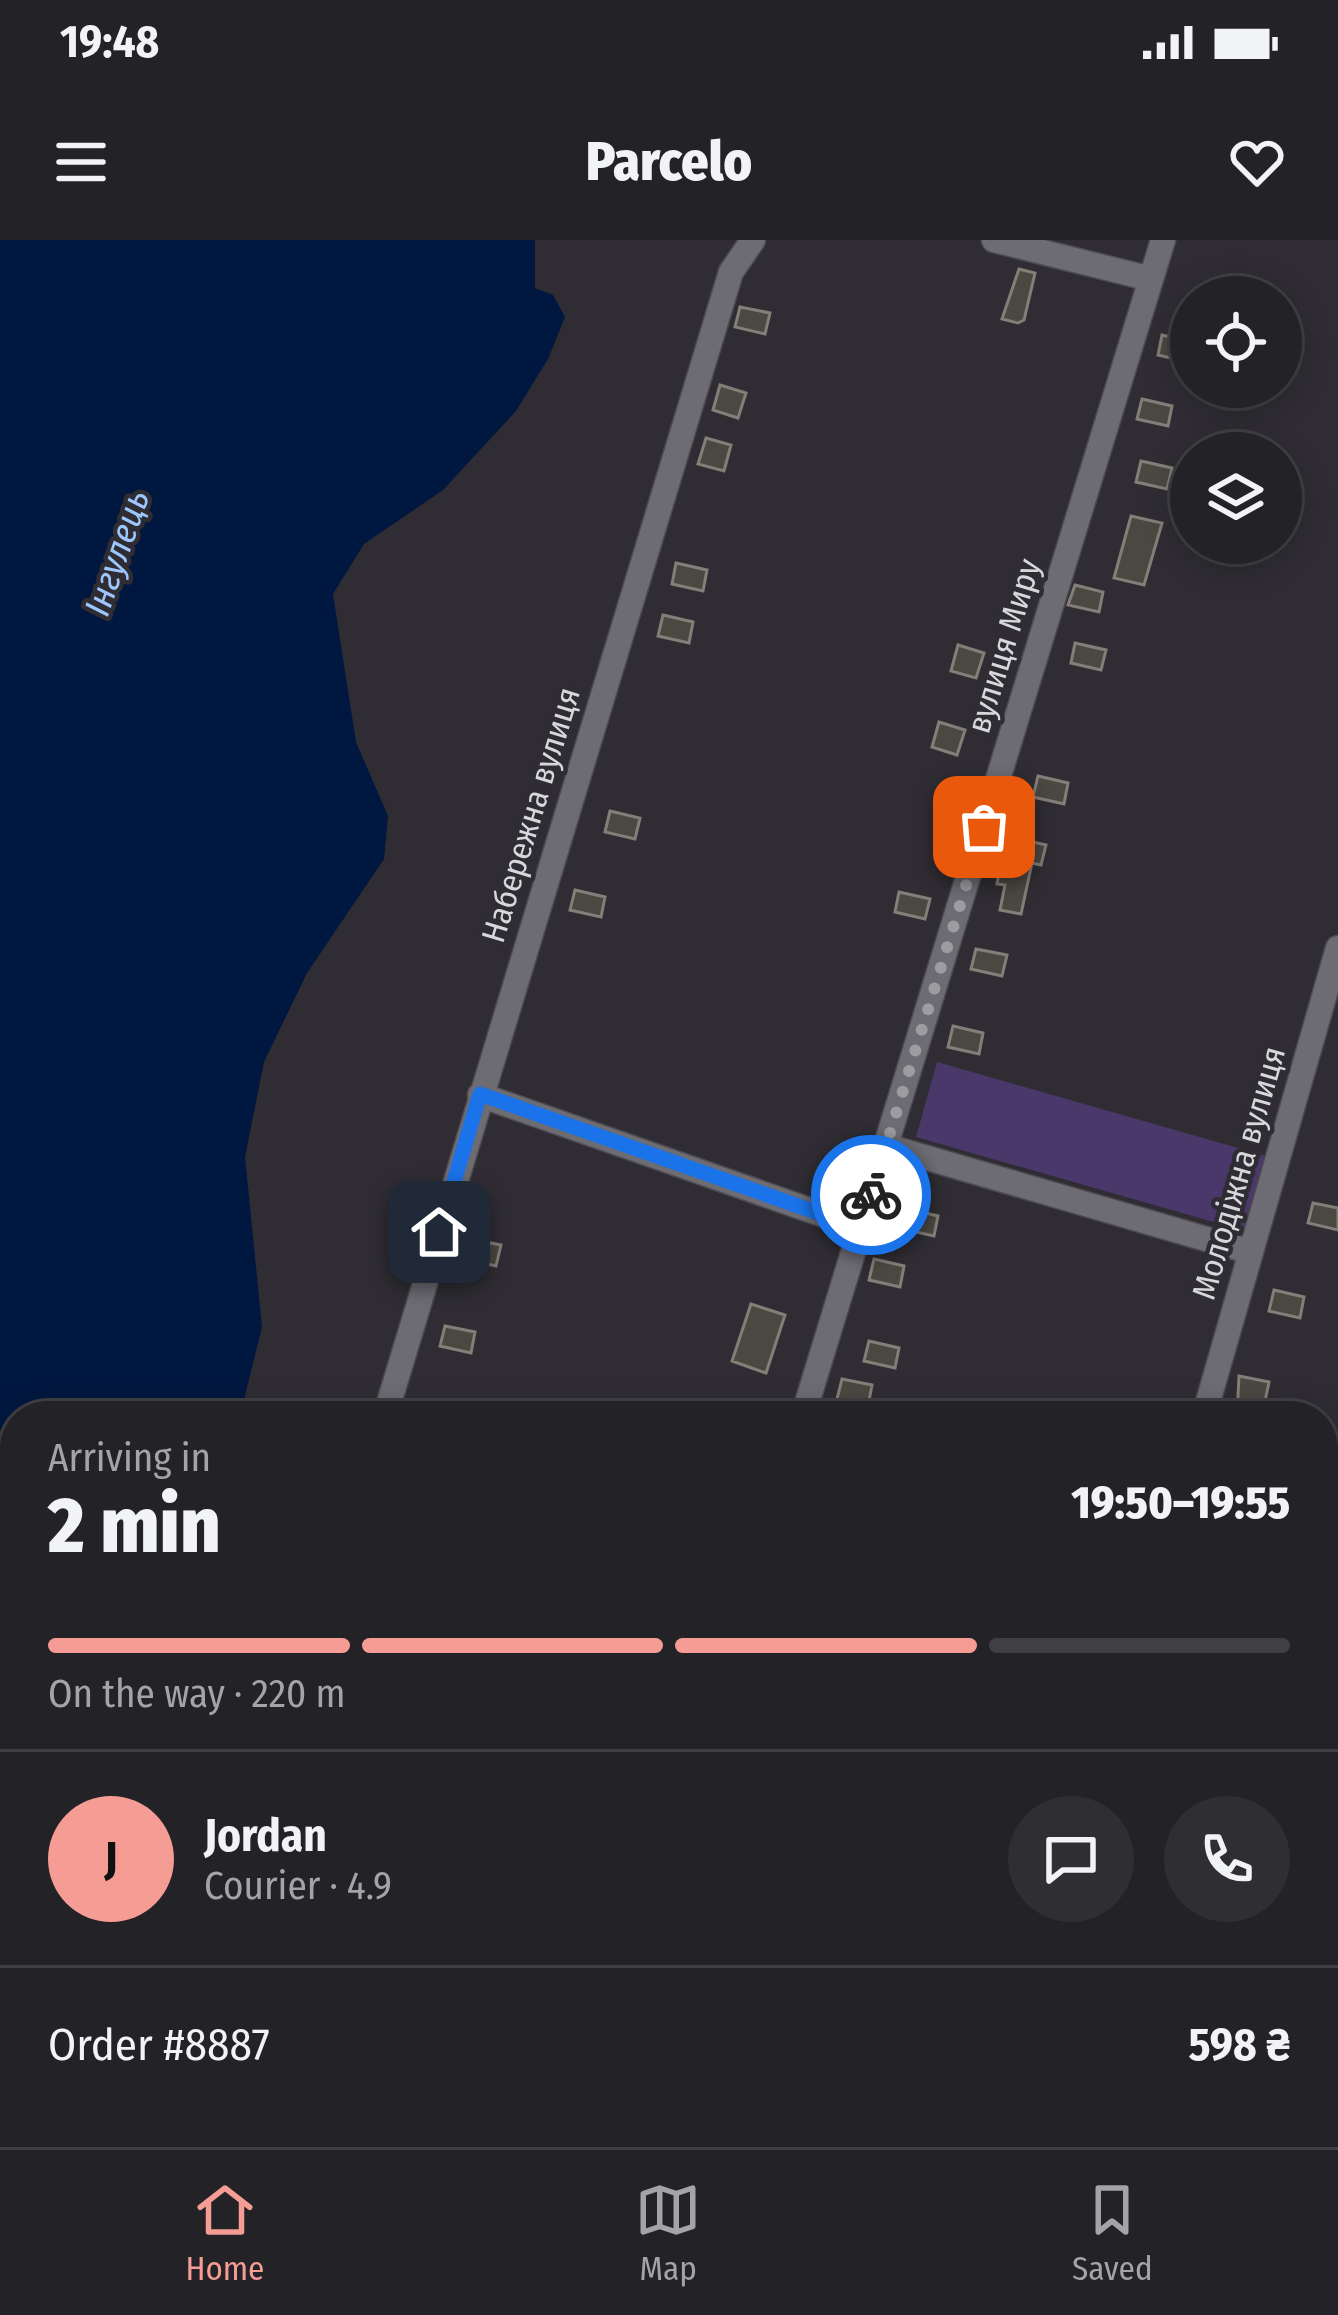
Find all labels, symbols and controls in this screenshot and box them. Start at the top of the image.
text: 19:48 [60,15,159,69]
icon: menu [48,129,114,195]
icon: heart [1224,129,1290,195]
text: Parcelo [586,130,752,194]
map controls [1170,276,1302,564]
button: locate [1170,276,1302,408]
button: layers [1170,432,1302,564]
water label: Інгулець [75,484,159,622]
street label: вулиця Миру [959,554,1050,738]
street label: Набережна вулиця [473,683,589,947]
pin [933,776,1035,878]
icon: bag [951,794,1017,860]
street label: Молодіжна вулиця [1184,1042,1294,1304]
courier [811,1135,931,1255]
icon: bike [838,1162,904,1228]
pin [388,1181,490,1283]
icon: home [406,1199,472,1265]
text: Arriving in [48,1435,211,1481]
text: 19:50–19:55 [1071,1476,1290,1530]
text: 2 min [48,1479,221,1573]
text: On the way · 220 m [48,1671,345,1717]
button: chat [1008,1796,1134,1922]
button: phone [1164,1796,1290,1922]
text: Jordan [204,1809,327,1863]
text: J [104,1832,118,1886]
text: Courier · 4.9 [204,1863,392,1909]
text: Order #8887 [48,2018,270,2072]
text: 598 ₴ [1188,2018,1290,2072]
tab: Home [185,2177,264,2289]
tab: Map [635,2177,701,2289]
tab: Saved [1072,2177,1153,2289]

